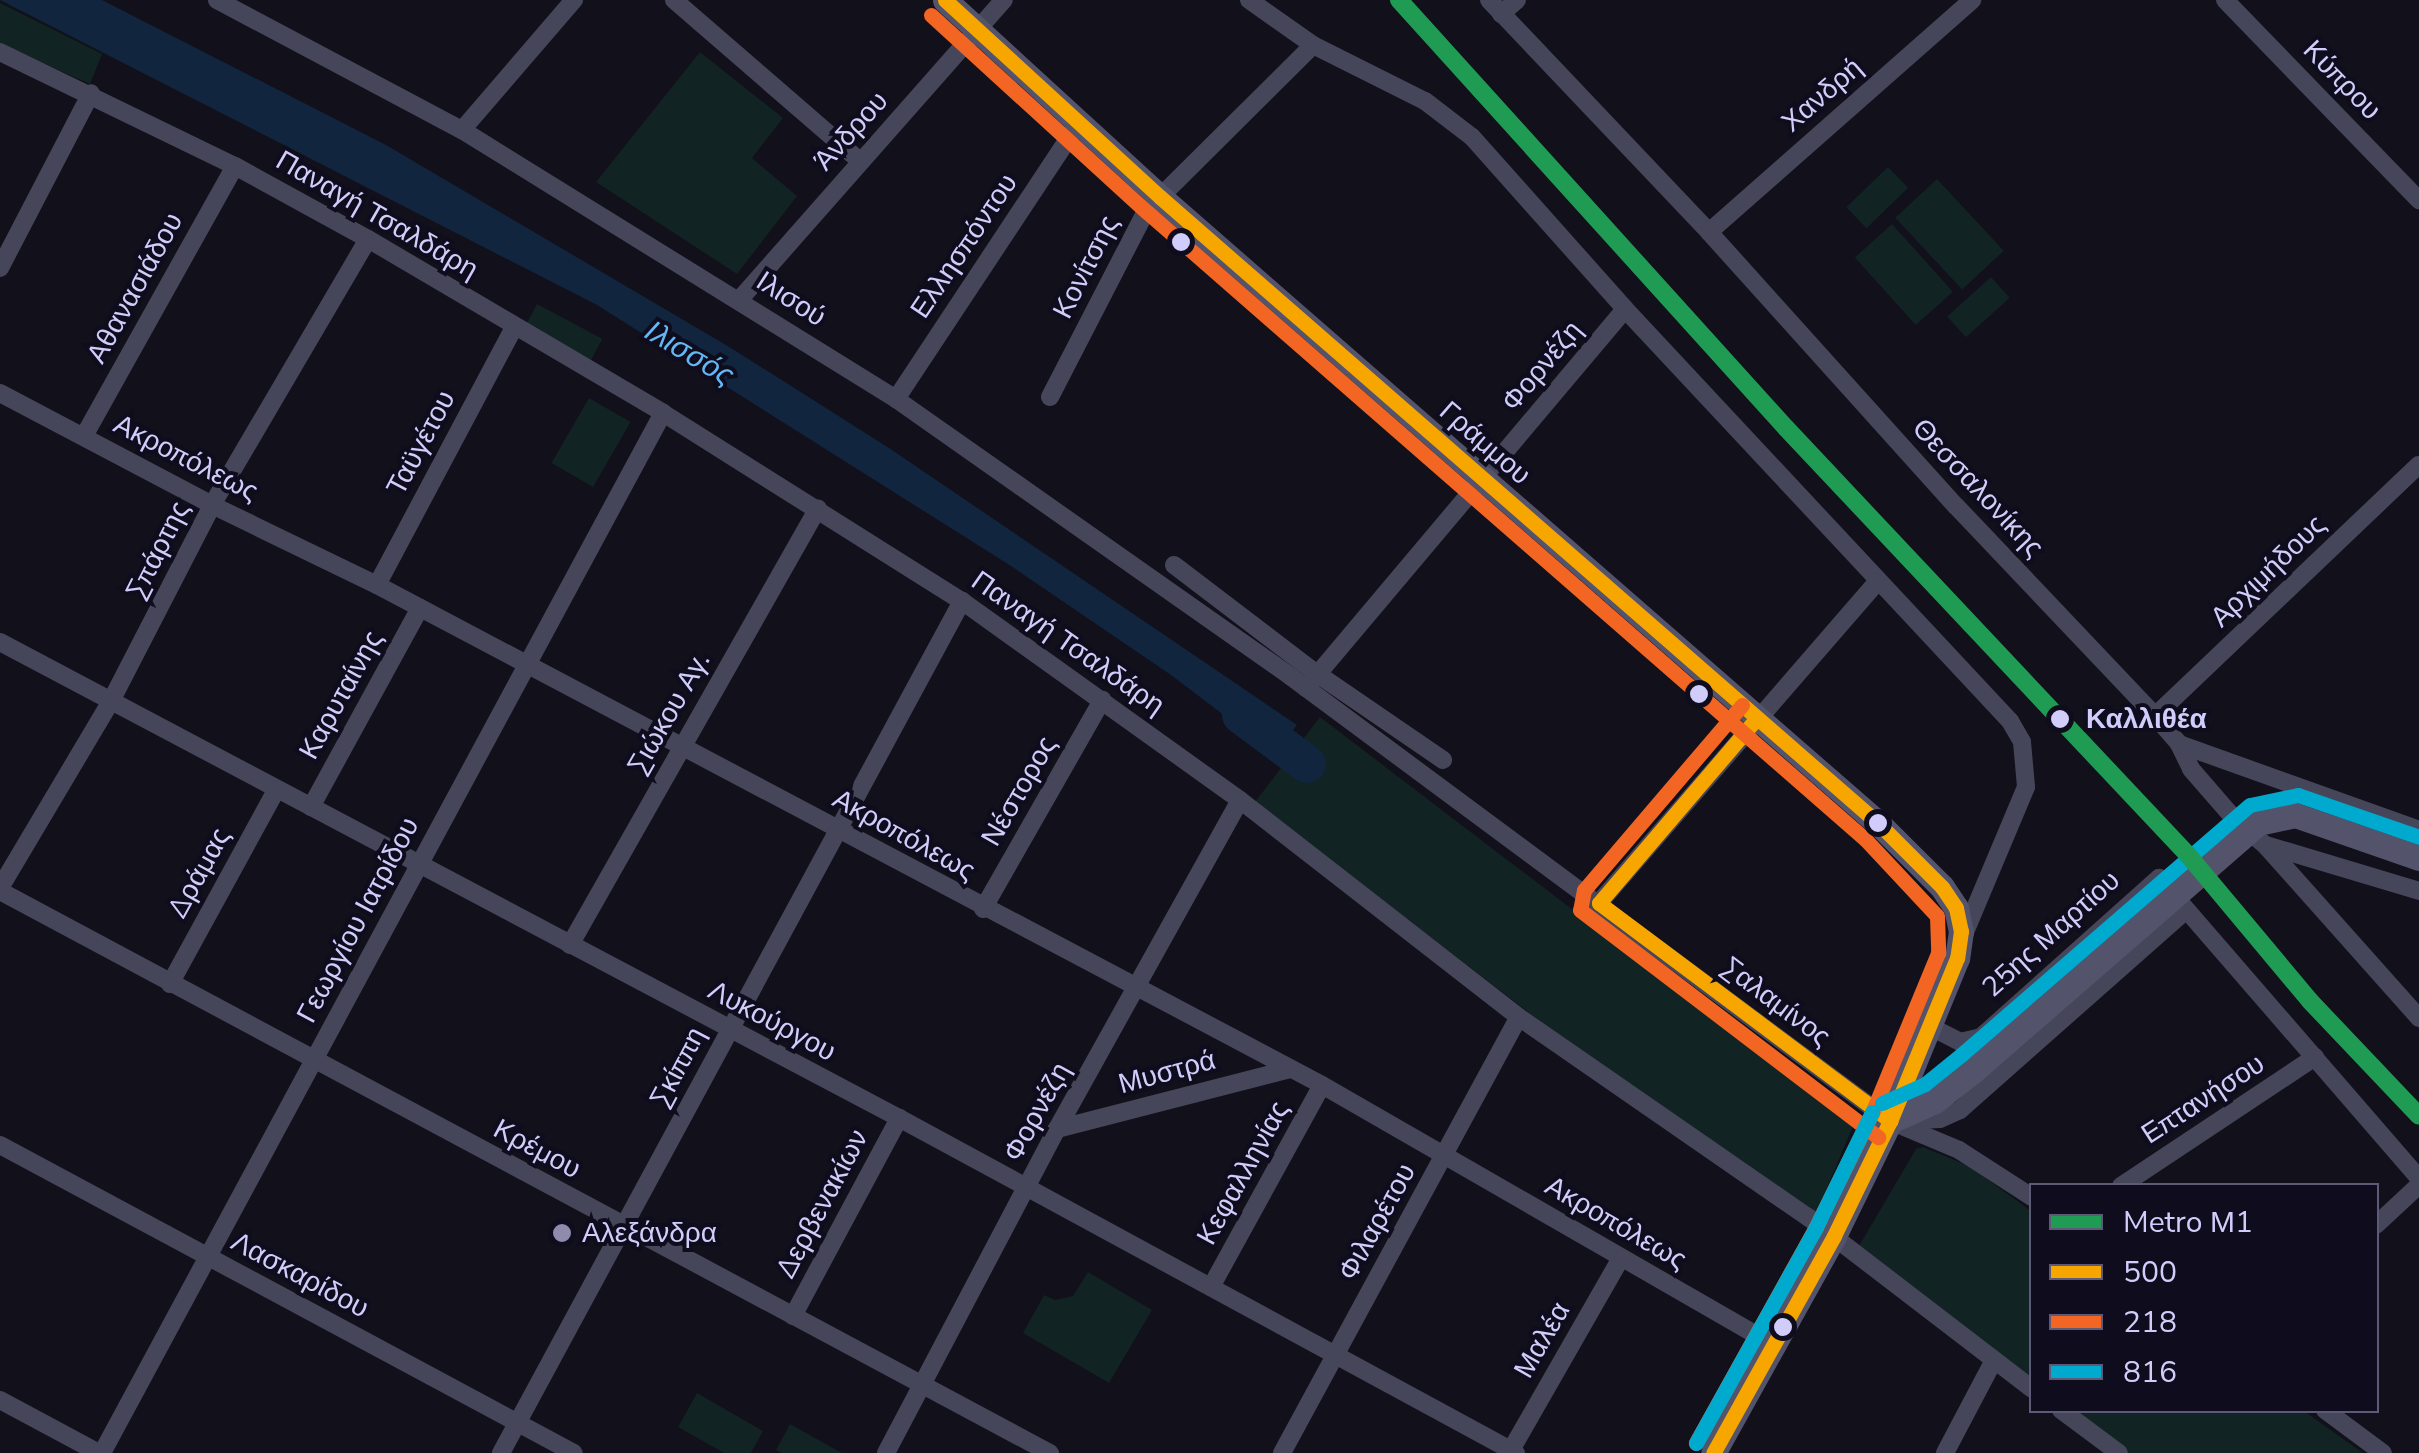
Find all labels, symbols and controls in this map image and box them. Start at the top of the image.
street label: Κύπρου [2296,33,2388,127]
street label: Χανδρή [1775,51,1869,139]
street label: Άνδρου [807,85,895,177]
street label: Παναγή Τσαλδάρη [270,144,484,286]
street label: Ελλησπόντου [903,167,1025,325]
street label: Αθανασιάδου [80,207,190,369]
street label: Κονίτσης [1046,210,1126,324]
unlabelled marker [1171,232,1191,252]
street label: Ιλισού [750,264,832,334]
water label: Ιλισσός [638,314,740,394]
street label: Φορνέζη [1495,314,1589,418]
street label: Ταϋγέτου [380,385,462,501]
street label: Γράμμου [1433,394,1537,492]
street label: Ακροπόλεως [108,407,264,509]
street label: Θεσσαλονίκης [1905,412,2051,564]
street label: Σπάρτης [119,496,197,604]
street label: Αρχιμήδους [2204,508,2332,634]
street label: Παναγή Τσαλδάρη [965,564,1171,722]
street label: Καρυταίνης [292,625,390,765]
street label: Σιώκου Αγ. [621,646,717,780]
unlabelled marker [1689,684,1709,704]
marker: Καλλιθέα [2043,702,2077,736]
place label: Καλλιθέα [2086,702,2207,736]
street label: Νέστορος [974,730,1064,852]
street label: Ακροπόλεως [827,782,981,888]
street label: Γεωργίου Ιατρίδου [290,812,426,1028]
unlabelled marker [1868,813,1888,833]
street label: Δράμας [161,822,237,924]
street label: 25ης Μαρτίου [1975,864,2127,1004]
street label: Σαλαμίνος [1715,950,1837,1054]
street label: Λυκούργου [703,973,841,1069]
street label: Σκίππη [643,1021,713,1113]
street label: Μυστρά [1115,1043,1219,1101]
street label: Επτανήσου [2135,1047,2271,1151]
street label: Φορνέζη [996,1057,1078,1167]
street label: Κεφαλληνίας [1190,1095,1296,1251]
street label: Κρέμου [488,1112,586,1186]
street label: Δερβενακίων [769,1124,875,1284]
street label: Φιλαρέτου [1331,1158,1423,1286]
street label: Ακροπόλεως [1539,1169,1693,1277]
legend [2029,1183,2379,1413]
text: Metro Μ1 [2123,1202,2253,1243]
place label: Αλεξάνδρα [582,1216,717,1250]
marker: Αλεξάνδρα [551,1222,573,1244]
street label: Λασκαρίδου [226,1225,374,1325]
text: 500 [2123,1252,2177,1293]
street label: Μαλέα [1507,1296,1577,1384]
text: 218 [2123,1302,2177,1343]
unlabelled marker [1773,1317,1793,1337]
text: 816 [2123,1352,2177,1393]

